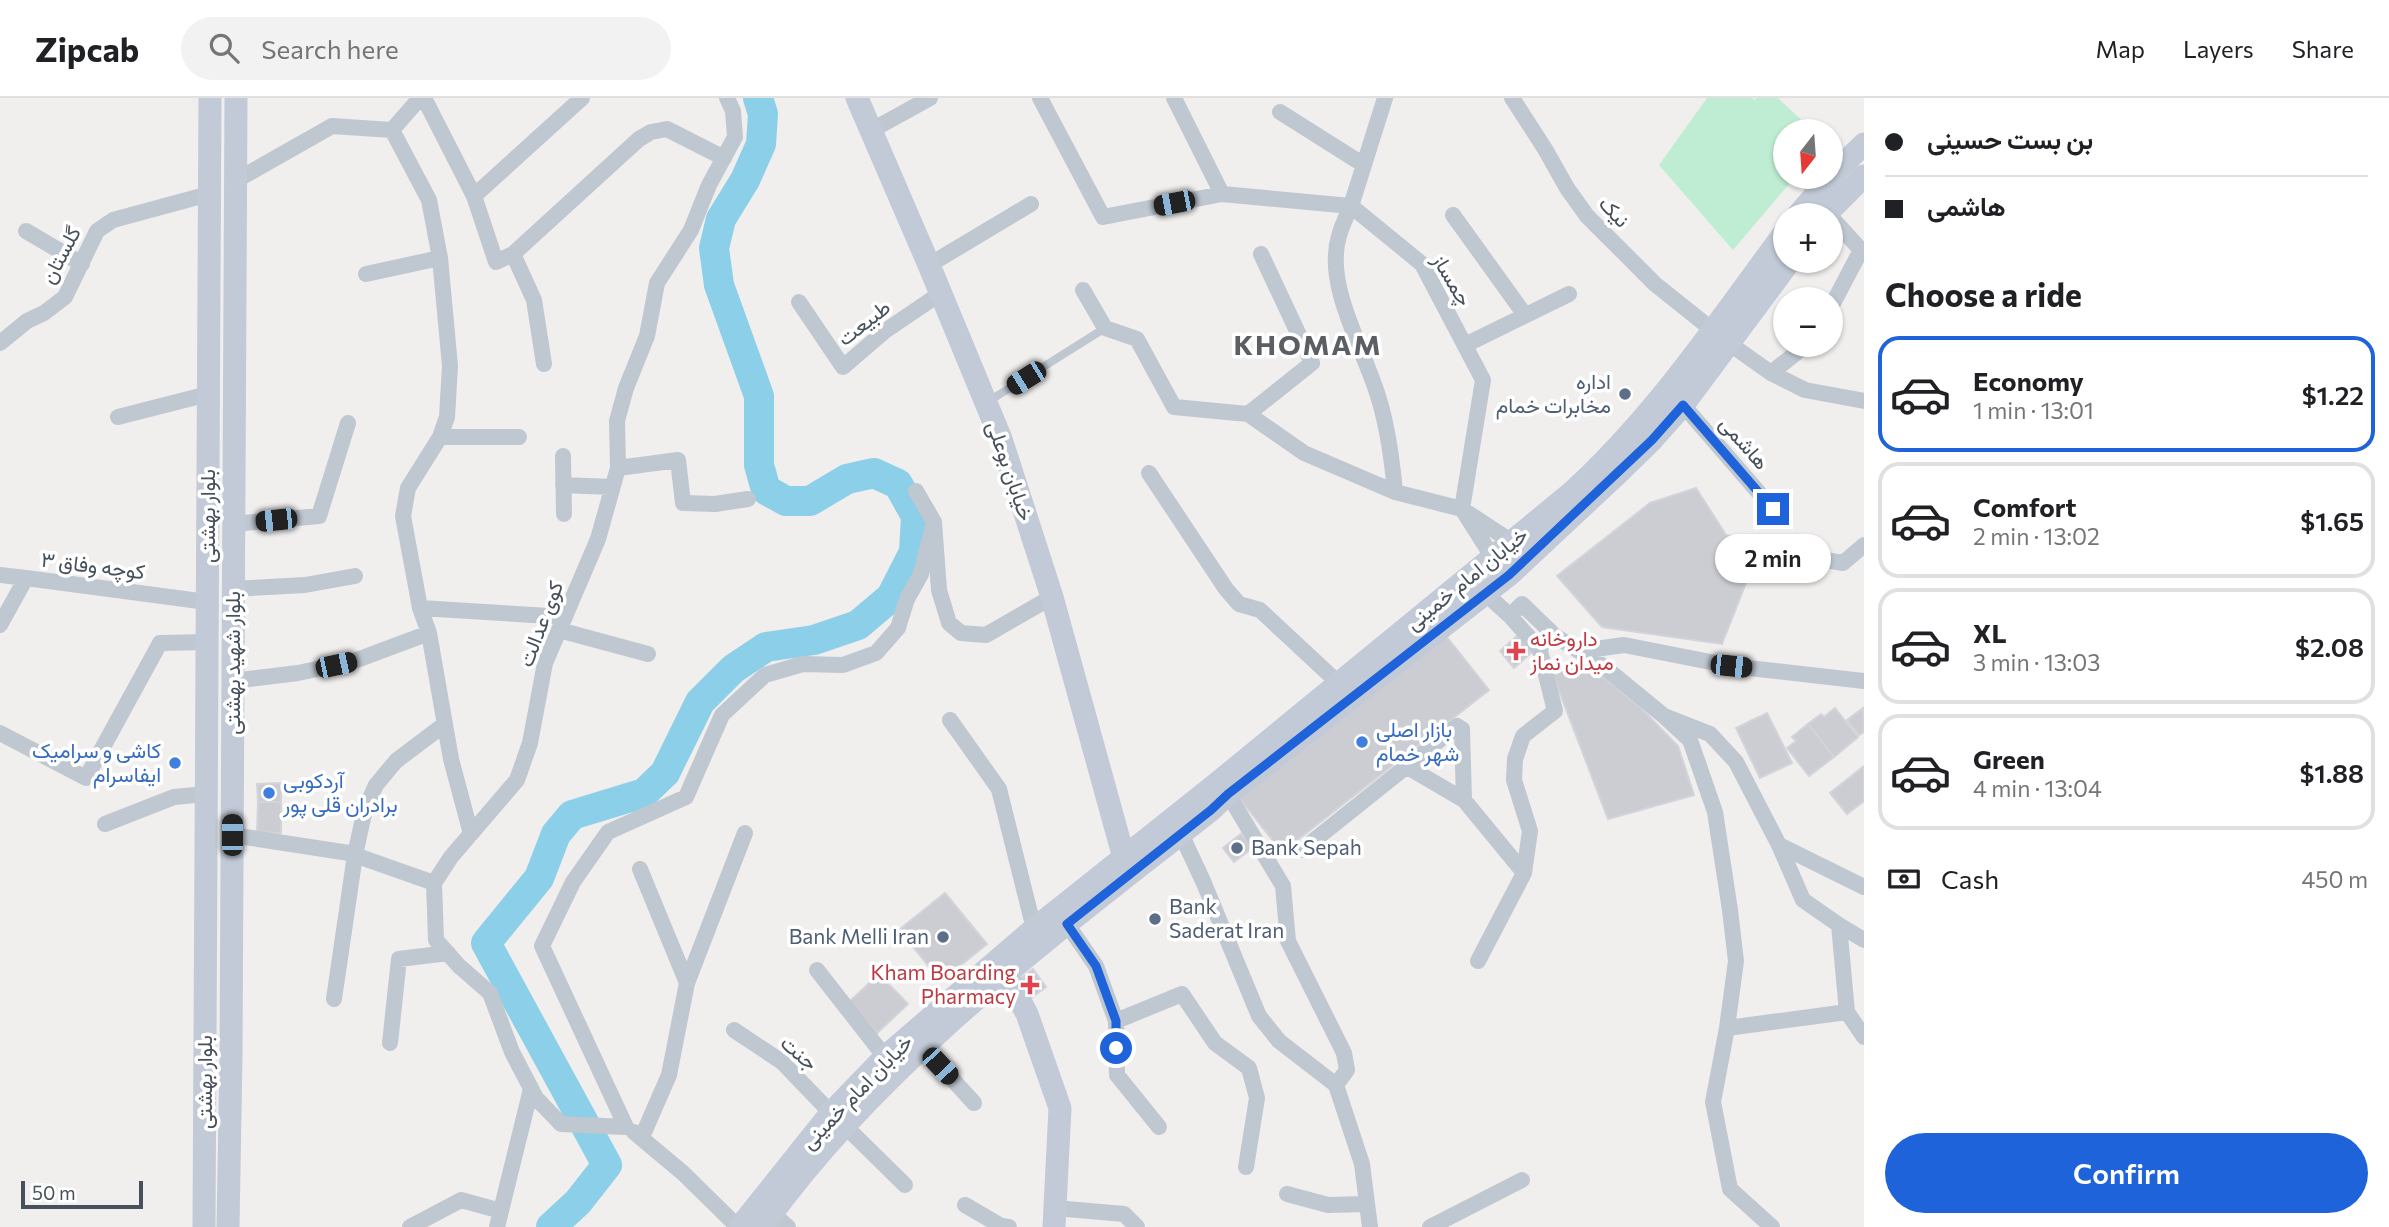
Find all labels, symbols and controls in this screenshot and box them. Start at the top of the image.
search box [181,17,671,80]
text: Zipcab [35,28,139,69]
icon: search [205,29,243,67]
text: Search here [261,33,399,64]
text: Map [2096,34,2145,63]
text: Layers [2183,34,2254,63]
text: Share [2292,34,2354,63]
north arrow [1773,119,1843,189]
map controls [1773,119,1843,357]
text: بن بست حسینی [1927,123,2093,154]
car [1152,189,1197,217]
street label: نیک [1594,190,1636,232]
text: هاشمی [1927,190,2006,221]
button: + [1773,203,1843,273]
street label: گلستان [34,221,86,288]
street label: چمساز [1425,248,1479,311]
text: Choose a ride [1885,274,2082,314]
button: − [1773,287,1843,357]
street label: طبيعت [832,293,895,351]
district label: KHOMAM [1234,327,1382,361]
car [1003,358,1050,398]
icon: car [1889,363,1952,426]
text: Economy [1973,365,2084,396]
place label: اداره مخابرات خمام [1496,368,1611,420]
text: $1.22 [2302,379,2364,410]
marker: اداره مخابرات خمام [1617,386,1633,402]
text: 1 min · 13:01 [1973,396,2094,424]
street label: هاشمی [1714,410,1775,475]
street label: خیابان بوعلی [981,417,1040,524]
street label: بلوار بهشتی [194,469,221,563]
icon: car [1889,489,1952,552]
text: Comfort [1973,491,2076,522]
route end [1757,493,1789,525]
text: $1.65 [2300,505,2364,536]
car [255,507,298,533]
street label: خیابان امام خمینی [1400,521,1534,637]
text: 2 min · 13:02 [1973,522,2100,550]
callout: 2 min [1715,534,1831,583]
text: 2 min [1745,544,1801,572]
street label: کوچه وفاق ۳ [39,546,147,586]
street label: کوی عدالت [512,577,569,671]
street label: بلوار شهید بهشتی [219,591,246,735]
icon: car [1889,615,1952,678]
text: XL [1973,617,2007,648]
place label: داروخانه میدان نماز [1529,625,1614,676]
text: $2.08 [2295,631,2364,662]
marker: داروخانه میدان نماز [1508,643,1524,659]
text: 3 min · 13:03 [1973,648,2100,676]
car [314,650,359,680]
car [1710,653,1753,679]
place label: بازار اصلی شهر خمام [1376,716,1459,768]
marker: بازار اصلی شهر خمام [1354,734,1370,750]
place label: کاشی و سرامیک ایفاسرام [32,737,161,789]
icon: car [1889,741,1952,804]
text: Green [1973,743,2045,774]
marker: کاشی و سرامیک ایفاسرام [167,755,183,771]
text: $1.88 [2299,757,2364,788]
place label: آردکوبی برادران قلی پور [282,767,398,819]
text: 4 min · 13:04 [1973,774,2102,802]
marker: آردکوبی برادران قلی پور [261,785,277,801]
car [222,814,243,856]
place label: Bank Sepah [1251,834,1362,859]
marker: Bank Sepah [1229,840,1245,856]
icon: cash [1885,860,1923,898]
text: Cash [1941,863,1999,894]
text: 450 m [2302,865,2368,893]
place label: Bank Saderat Iran [1169,893,1284,942]
marker: Bank Saderat Iran [1147,911,1163,927]
place label: Bank Melli Iran [789,923,929,948]
marker: Bank Melli Iran [935,929,951,945]
place label: Kham Boarding Pharmacy [870,959,1016,1008]
marker: Kham Boarding Pharmacy [1022,977,1038,993]
street label: خیابان امام خمینی [795,1028,919,1156]
street label: جنت [776,1029,824,1075]
route start [1100,1032,1132,1064]
street label: بلوار بهشتی [191,1035,218,1129]
car [918,1043,963,1089]
button: Confirm [1885,1133,2368,1213]
scale bar [21,1178,144,1210]
text: 50 m [32,1181,76,1204]

